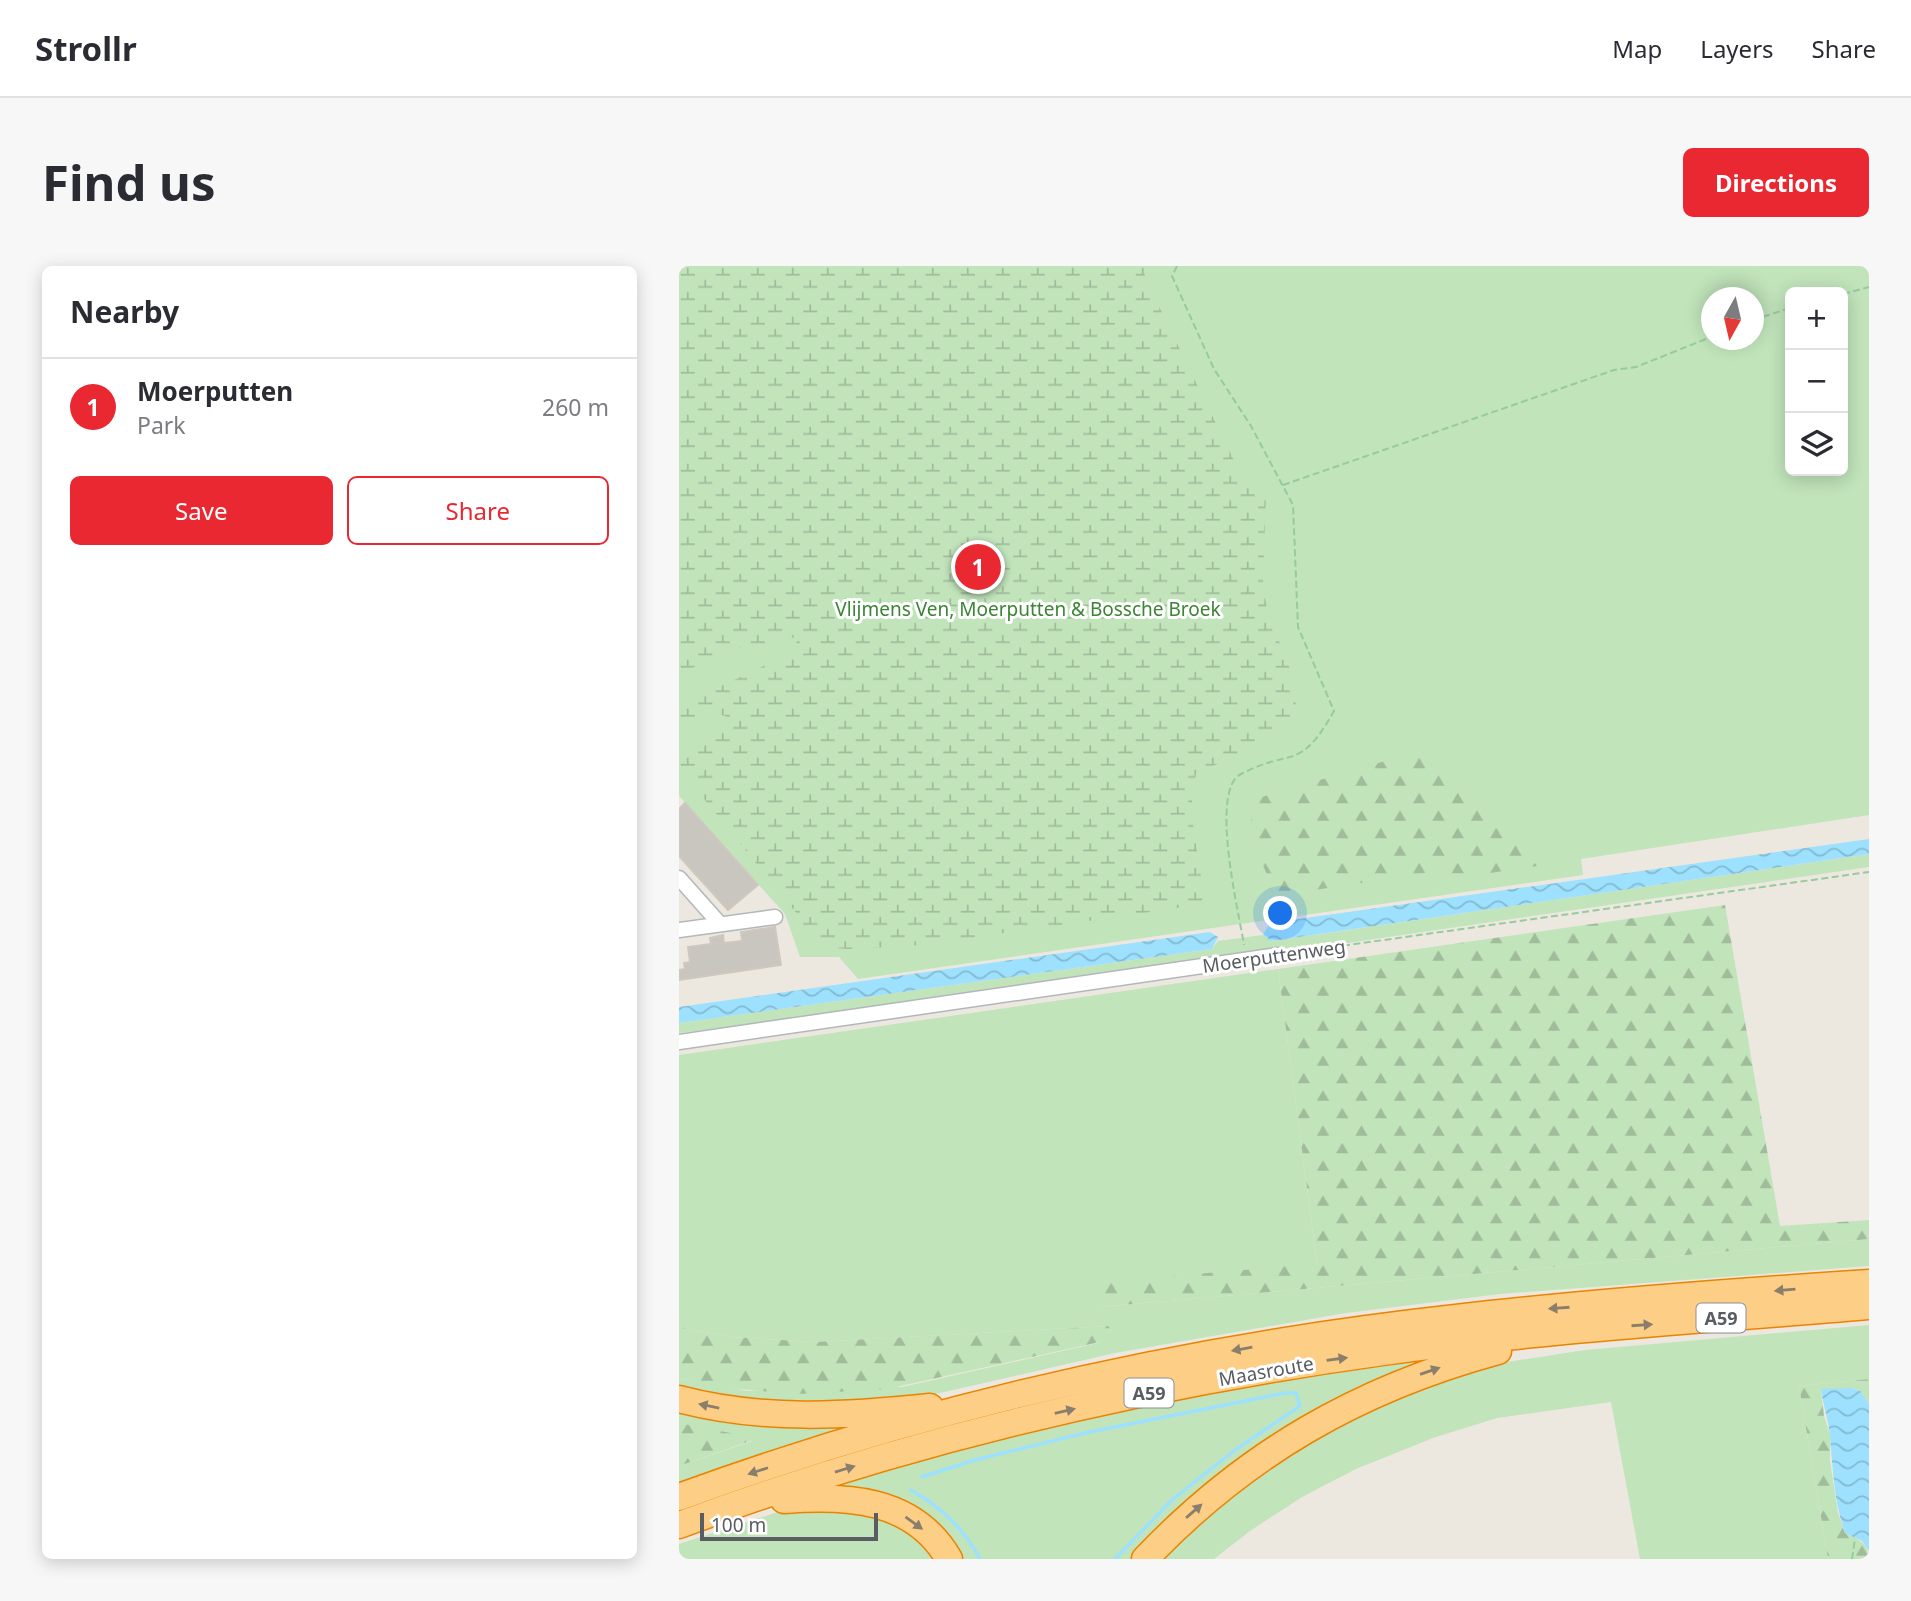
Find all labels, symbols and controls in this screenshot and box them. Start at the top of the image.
text: Strollr [35,26,137,71]
text: Map [1612,32,1662,65]
text: Layers [1700,32,1774,65]
text: Share [1812,32,1876,65]
button: Directions [1683,148,1869,217]
text: Find us [42,149,216,215]
north arrow [1701,287,1764,350]
map controls [1785,287,1848,476]
button: + [1785,287,1848,350]
text: Nearby [70,291,179,332]
button: − [1785,350,1848,413]
text: Moerputten [137,373,293,409]
text: 1 [86,391,100,423]
text: 260 m [542,391,609,423]
text: Park [137,409,186,441]
button: layers [1785,413,1848,476]
button: Save [70,476,333,545]
button: Share [347,476,609,545]
pin: 1 [955,541,1001,593]
park label: Vlijmens Ven, Moerputten & Bossche Broek [835,596,1221,622]
your location [1263,896,1297,930]
street label: Moerputtenweg [1201,933,1347,979]
one-way arrow [1774,1285,1796,1296]
one-way arrow [1547,1303,1569,1314]
road number: A59 [1697,1303,1745,1332]
one-way arrow [1631,1319,1653,1330]
one-way arrow [1230,1344,1252,1355]
street label: Maasroute [1217,1350,1315,1392]
one-way arrow [1326,1353,1348,1364]
one-way arrow [1420,1365,1441,1376]
road number: A59 [1125,1378,1173,1408]
one-way arrow [698,1401,720,1412]
one-way arrow [1054,1405,1076,1416]
one-way arrow [835,1463,856,1473]
one-way arrow [747,1466,768,1477]
one-way arrow [1185,1503,1203,1519]
scale bar [700,1510,879,1542]
text: 100 m [711,1512,766,1538]
one-way arrow [905,1515,923,1530]

